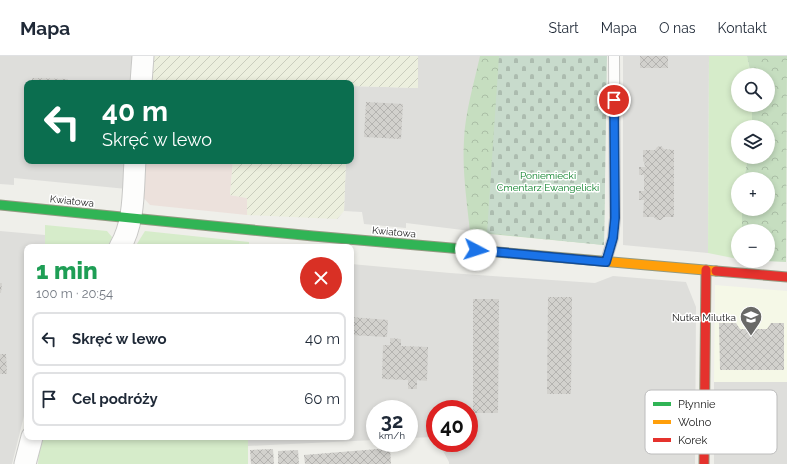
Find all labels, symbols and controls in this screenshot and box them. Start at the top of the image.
text: Mapa [20,17,70,39]
text: Start [549,20,579,36]
text: Mapa [601,20,637,36]
text: O nas [659,20,696,36]
text: Kontakt [718,20,767,36]
map controls [731,68,775,268]
button: search [731,68,775,112]
pin [597,83,631,117]
icon: arrive [603,89,625,111]
text: 40 m [102,95,168,128]
icon: left [36,96,88,148]
button: layers [731,120,775,164]
text: Skręć w lewo [102,129,212,150]
park label: Poniemiecki Cmentarz Ewangelicki [497,170,599,193]
button: + [731,172,775,216]
street label: Kwiatowa [49,193,95,209]
button: − [731,224,775,268]
street label: Kwiatowa [371,225,417,239]
position arrow [455,229,497,271]
text: 1 min [36,256,98,285]
button: close [300,257,342,299]
text: 100 m · 20:54 [36,286,113,301]
school or university icon: Nutka Milutka [738,304,764,337]
place label: Nutka Milutka [672,312,736,323]
icon: left [38,328,60,350]
text: Skręć w lewo [72,330,167,348]
text: 40 m [305,330,340,348]
icon: arrive [38,388,60,410]
text: Cel podróży [72,390,158,408]
text: 60 m [304,390,340,408]
legend [645,390,777,454]
text: Płynnie [678,398,716,411]
speed limit sign: 40 [426,400,478,452]
text: 32 [381,409,403,433]
text: Wolno [678,416,712,429]
text: km/h [379,430,405,441]
text: Korek [678,434,707,447]

